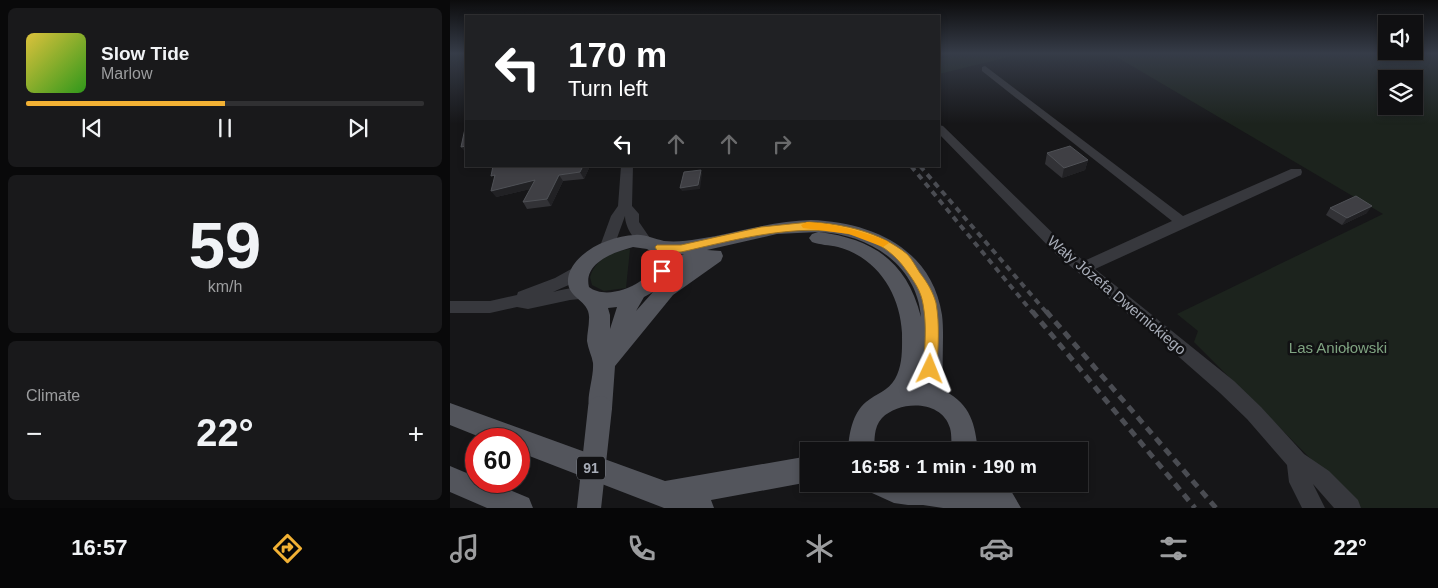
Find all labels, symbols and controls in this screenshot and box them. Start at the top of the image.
map controls [1378,15,1423,115]
button: sound [1378,15,1423,60]
icon: left [485,35,550,100]
text: 170 m [568,35,667,74]
text: Slow Tide [101,43,189,64]
text: Marlow [101,65,153,82]
button: layers [1378,70,1423,115]
text: Turn left [568,76,648,101]
icon: previous [78,114,106,142]
icon: pause [211,114,239,142]
icon: next [344,114,372,142]
icon: left [609,130,637,158]
icon: ahead [662,130,690,158]
icon: ahead [715,130,743,158]
icon: right [768,130,796,158]
text: 59 [189,209,261,282]
street label: Wały Józefa Dwernickiego [1044,232,1190,358]
pin [641,250,683,292]
icon: arrive [648,257,676,285]
text: km/h [208,278,242,295]
park label: Las Aniołowski [1289,339,1387,356]
position arrow [903,342,955,394]
text: Climate [26,387,80,404]
text: 22° [196,412,254,454]
text: − [26,418,42,449]
text: + [408,418,424,449]
speed limit sign: 60 [465,428,530,493]
road number: 91 [577,456,605,479]
text: 16:58 · 1 min · 190 m [851,456,1037,477]
icon: directions [270,531,305,566]
icon: music [447,531,482,566]
icon: phone [624,531,659,566]
icon: climate [802,531,837,566]
icon: car [979,531,1014,566]
icon: filters [1156,531,1191,566]
text: 16:57 [71,535,127,560]
text: 22° [1334,535,1367,560]

